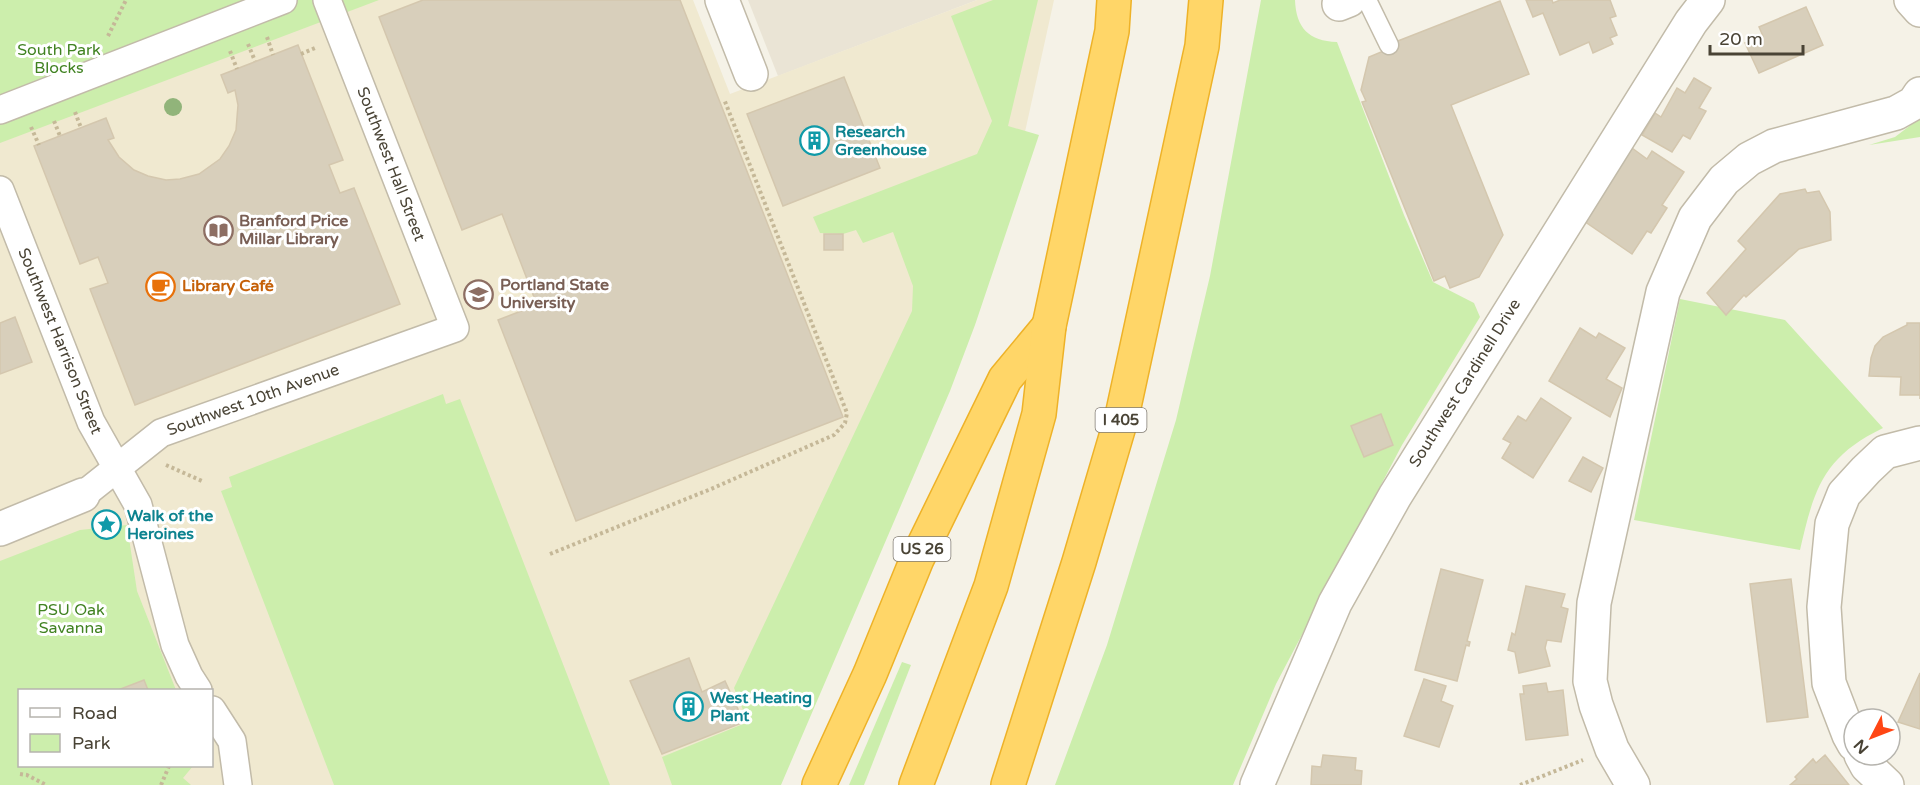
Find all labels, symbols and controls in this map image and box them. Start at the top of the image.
scale bar [1710,18,1803,56]
text: 20 m [1719,28,1763,50]
park label: South Park Blocks [17,40,101,78]
street label: Southwest Hall Street [352,84,430,244]
place label: Research Greenhouse [835,122,927,160]
building icon: Research Greenhouse [798,125,830,157]
place label: Branford Price Millar Library [239,211,348,249]
library icon: Branford Price Millar Library [202,214,234,246]
street label: Southwest Harrison Street [13,245,107,437]
cafe icon: Library Café [145,270,177,302]
place label: Portland State University [500,275,609,313]
place label: Library Café [182,276,274,296]
school or university icon: Portland State University [463,278,495,310]
street label: Southwest Cardinell Drive [1405,295,1525,471]
street label: Southwest 10th Avenue [164,359,342,441]
road number: I 405 [1096,408,1146,432]
place label: Walk of the Heroines [127,506,213,544]
place icon: Walk of the Heroines [90,509,122,541]
road number: US 26 [894,537,950,561]
park label: PSU Oak Savanna [37,600,105,638]
place label: West Heating Plant [710,688,812,726]
legend [18,689,213,767]
building icon: West Heating Plant [673,691,705,723]
text: Road [72,702,117,724]
north arrow [1842,707,1902,767]
text: Park [72,732,111,754]
text: N [1850,735,1873,758]

